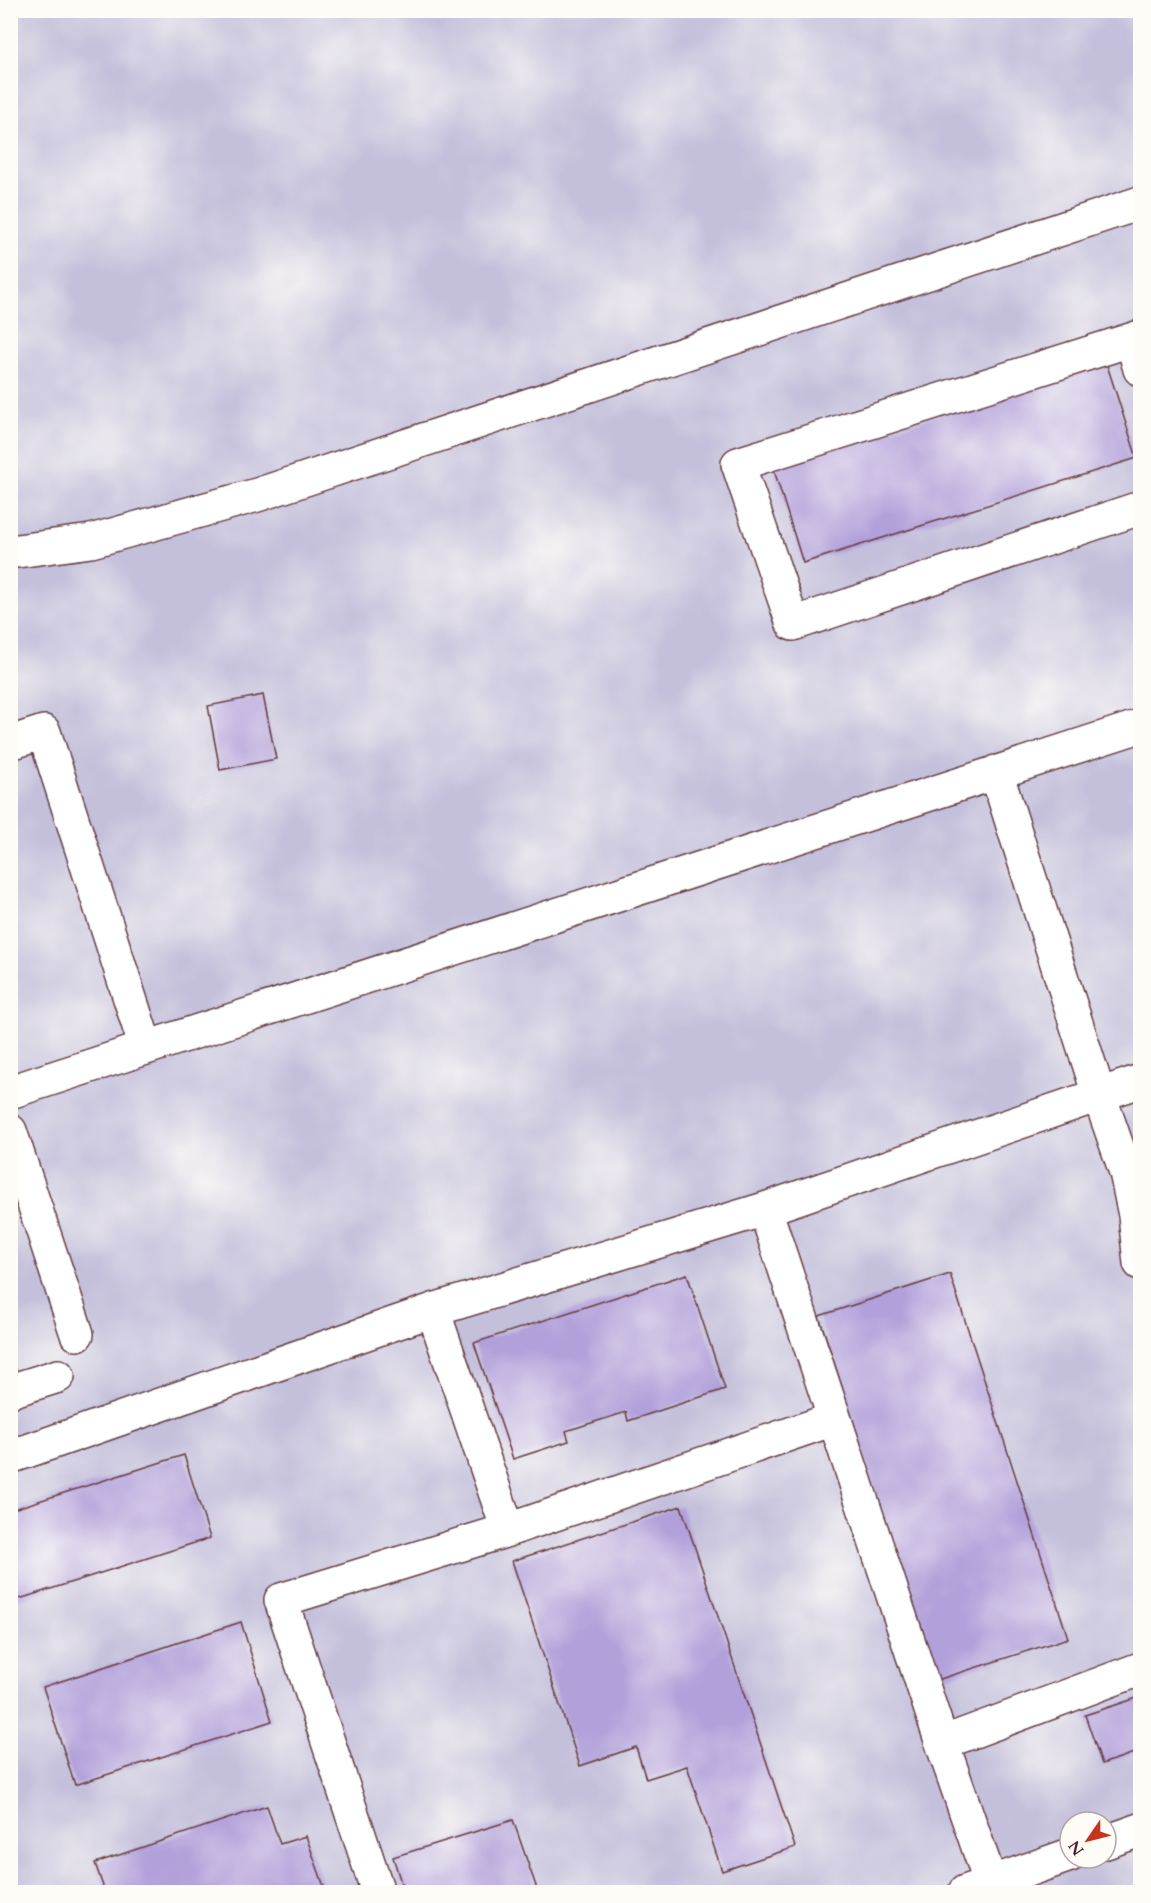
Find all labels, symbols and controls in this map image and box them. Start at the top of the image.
north arrow [1058,1810,1118,1870]
text: N [1063,1836,1090,1860]

